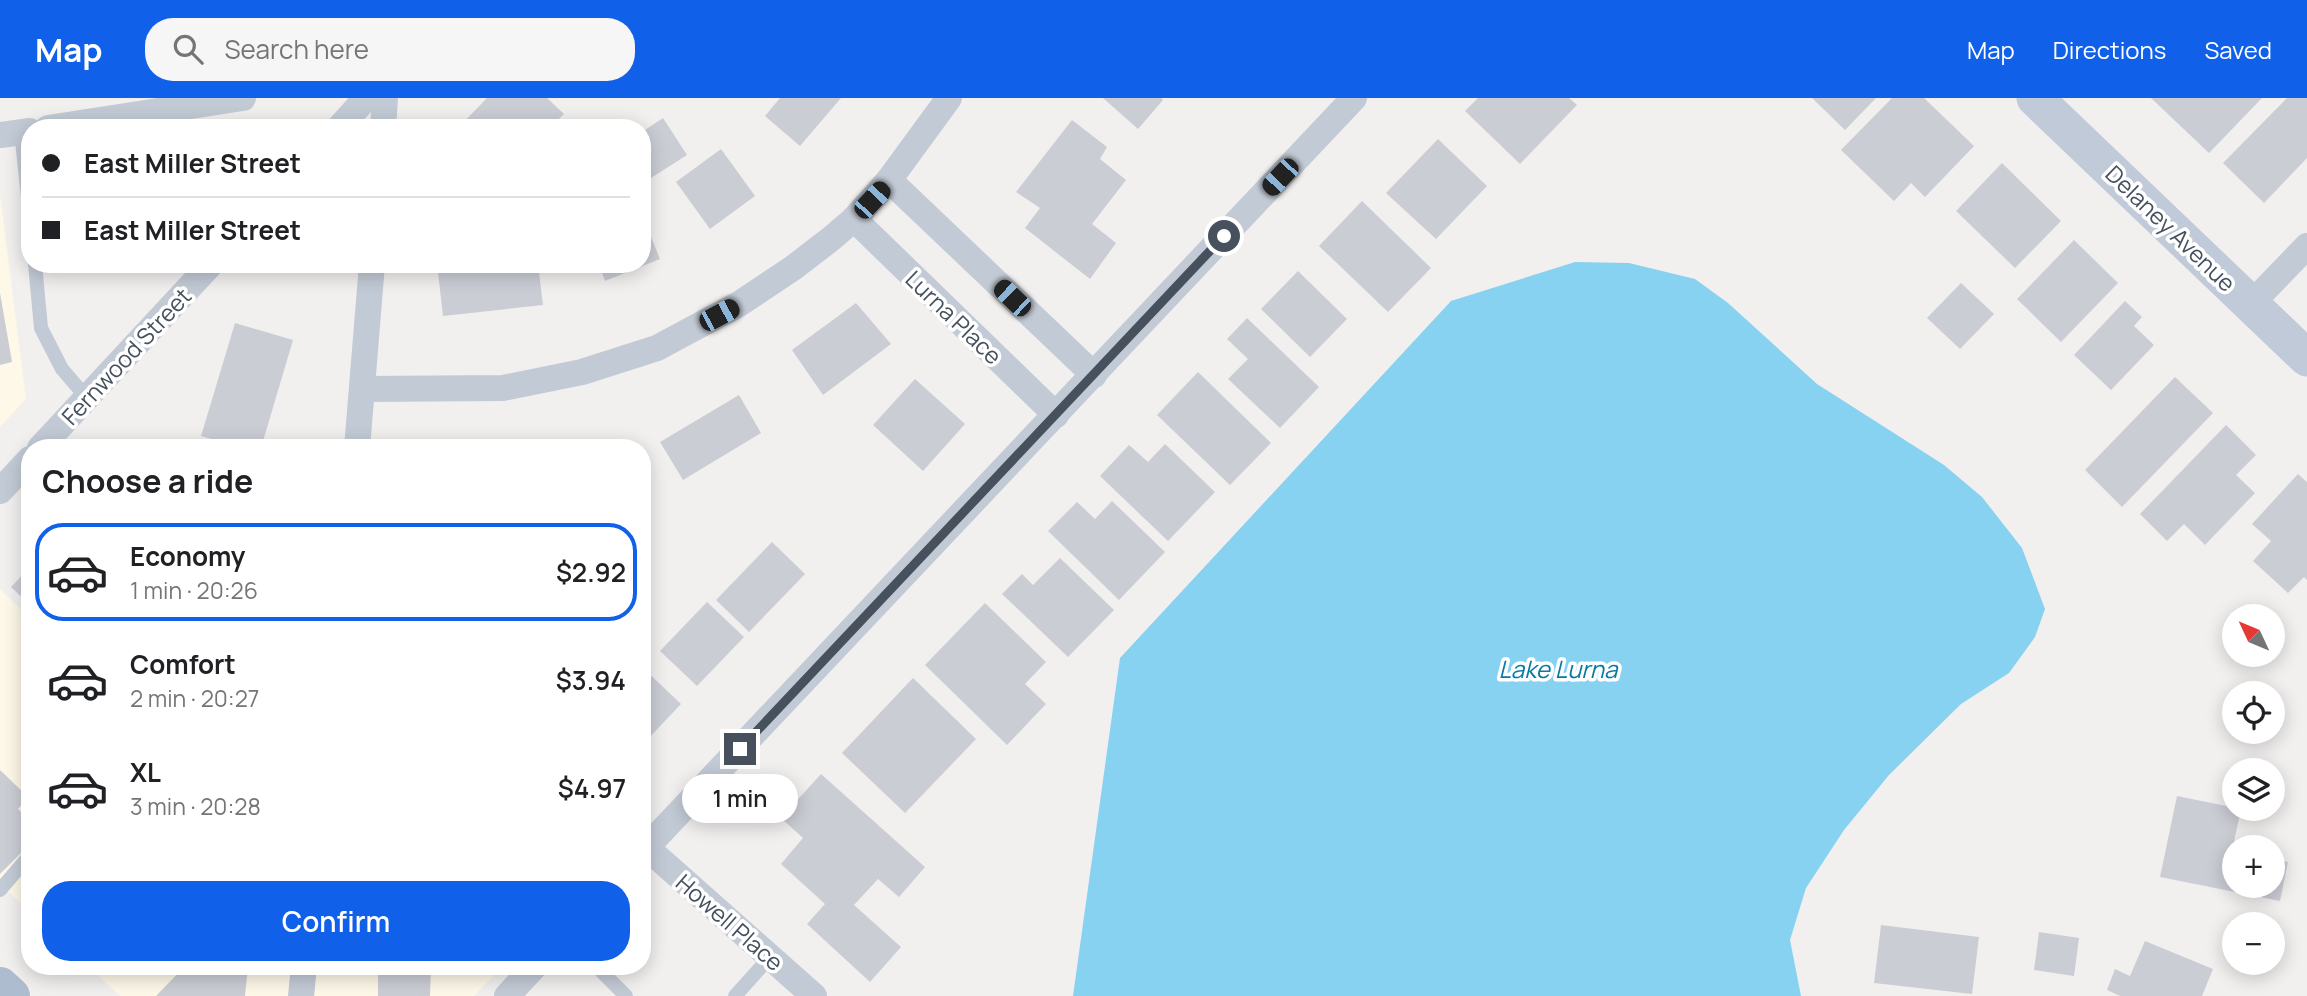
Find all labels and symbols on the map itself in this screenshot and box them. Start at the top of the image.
car [1258,154,1303,200]
street label: Delaney Avenue [2099,158,2243,298]
car [850,177,895,223]
route start [1208,220,1240,252]
street label: Lurna Place [899,263,1009,371]
car [990,276,1035,320]
street label: Fernwood Street [54,280,198,432]
car [696,296,743,334]
north arrow [2222,604,2286,667]
water label: Lake Lurna [1499,652,1619,685]
route end [724,733,756,765]
callout: 1 min [682,774,798,822]
street label: Howell Place [669,866,791,978]

